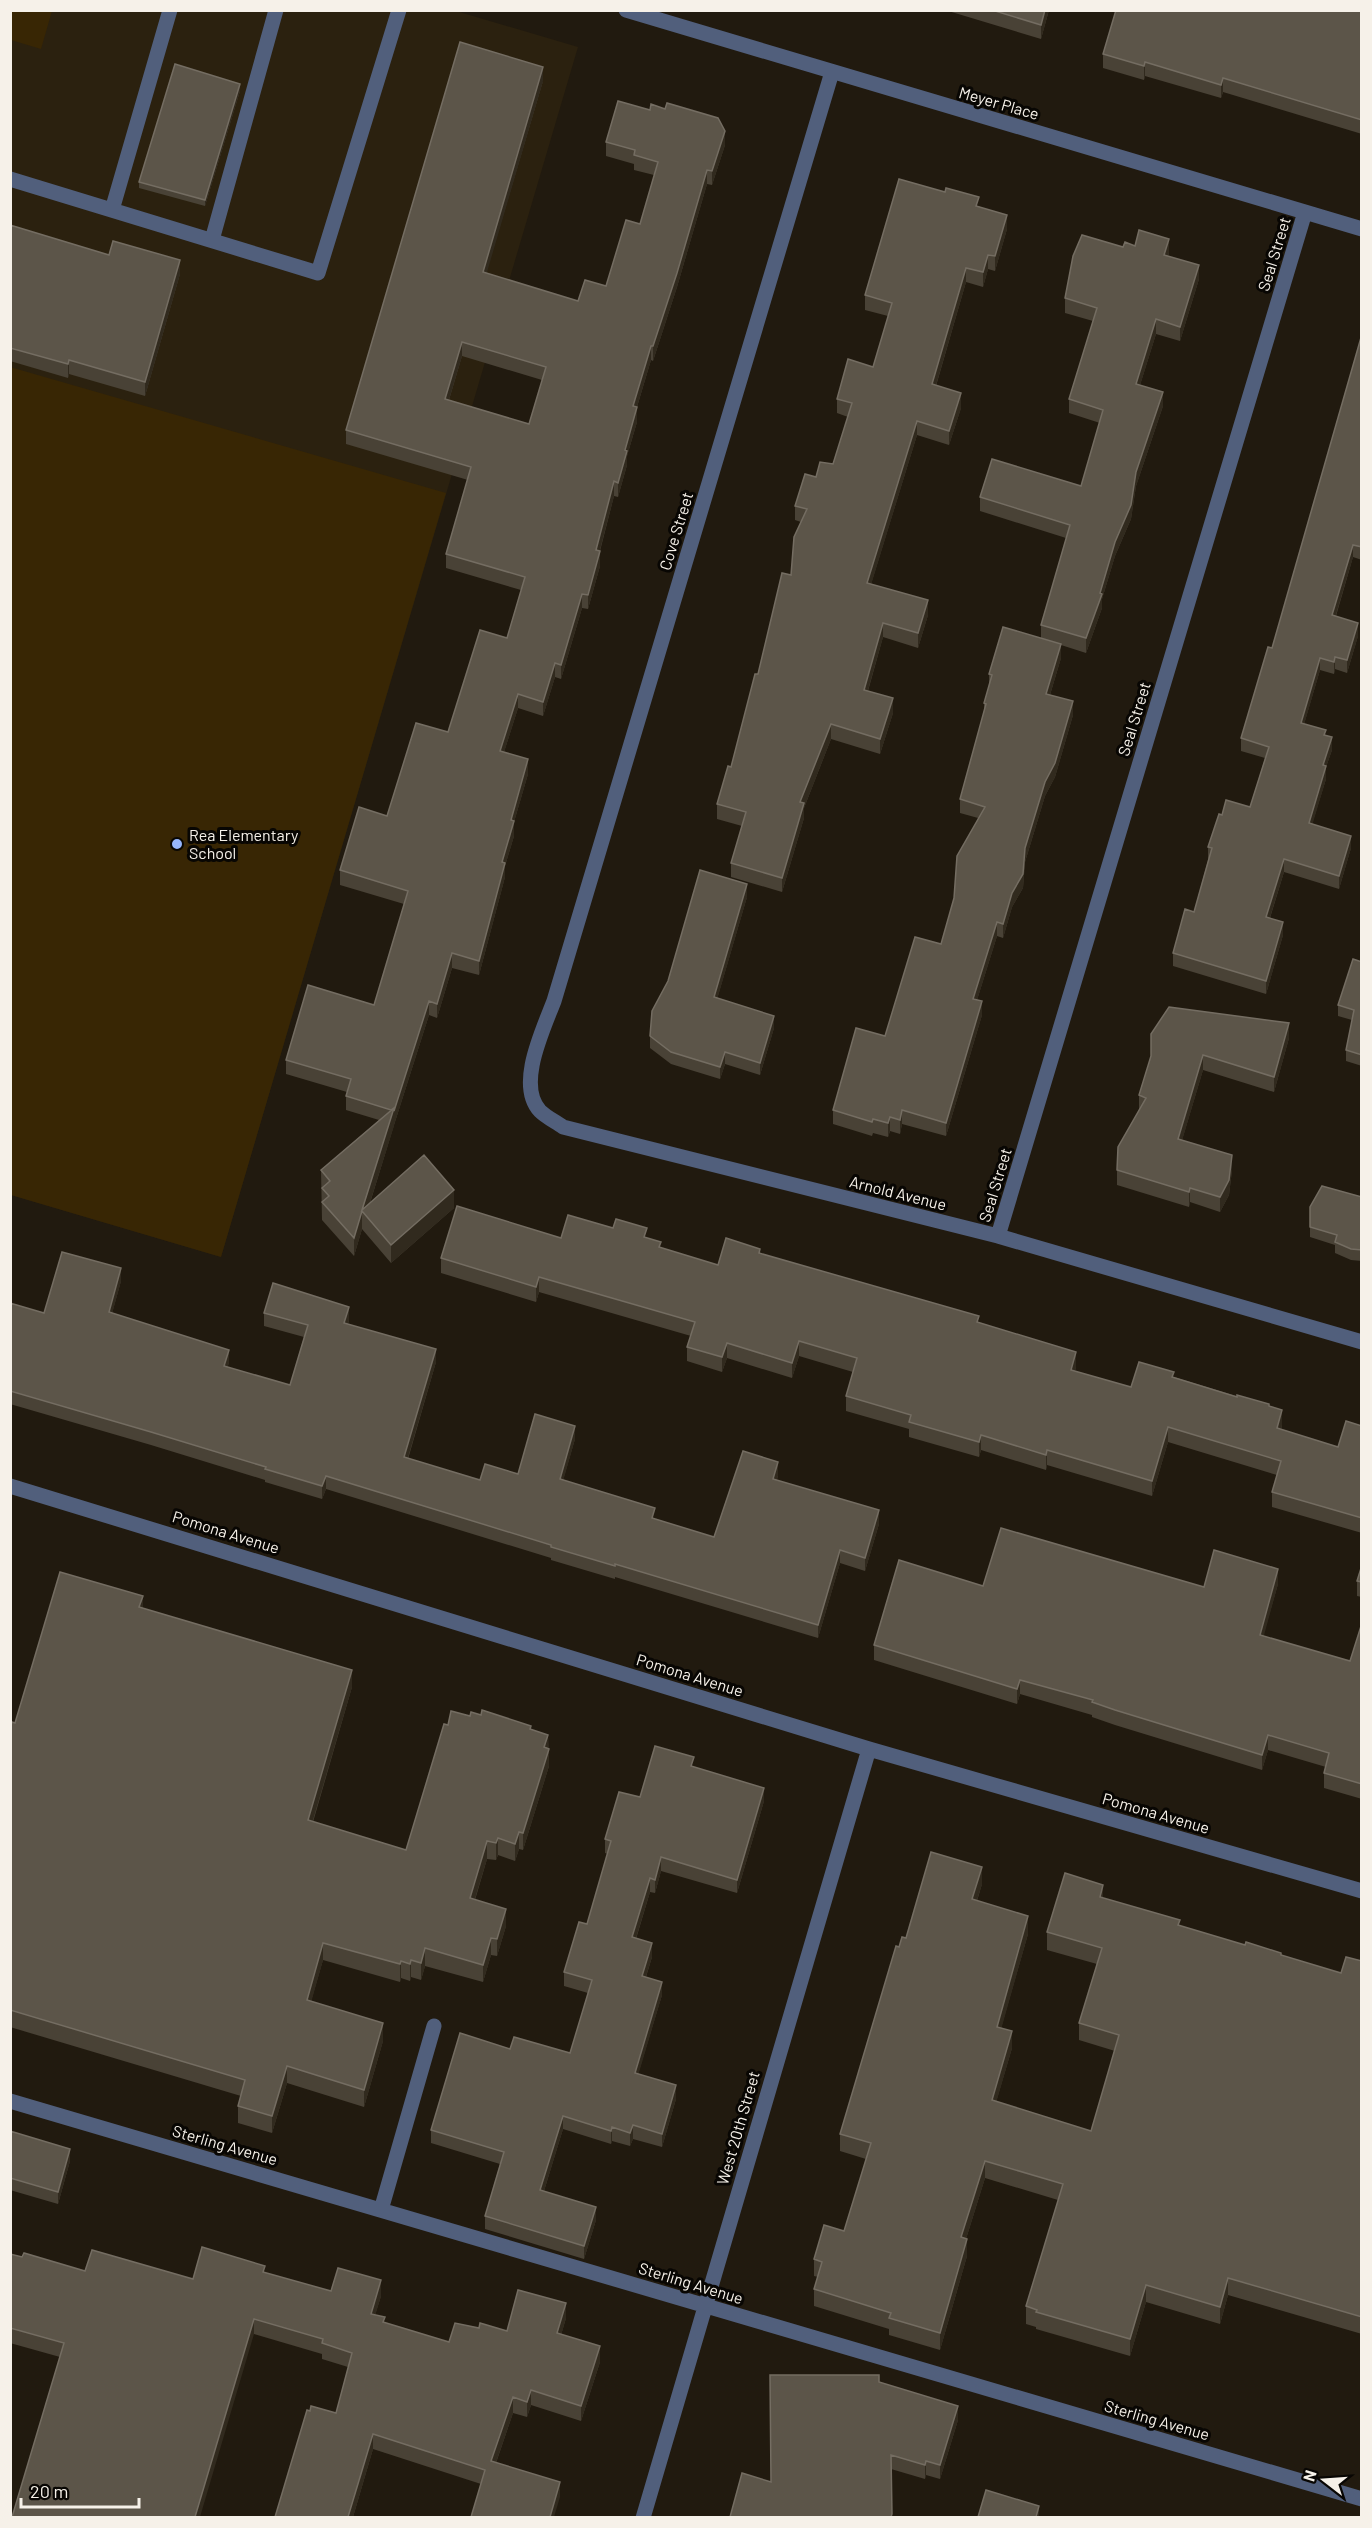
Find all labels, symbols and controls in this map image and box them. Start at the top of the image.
street label: Meyer Place [957,82,1041,123]
street label: Seal Street [1253,214,1294,293]
street label: Cove Street [655,489,696,572]
street label: Seal Street [1113,679,1154,758]
place label: Rea Elementary School [189,825,299,862]
marker: Rea Elementary School [170,837,184,851]
street label: Seal Street [974,1145,1015,1224]
street label: Arnold Avenue [848,1171,949,1214]
street label: Pomona Avenue [170,1506,282,1557]
street label: Pomona Avenue [634,1649,746,1700]
street label: Pomona Avenue [1100,1788,1212,1837]
street label: West 20th Street [712,2069,763,2187]
street label: Sterling Avenue [170,2120,280,2169]
street label: Sterling Avenue [637,2258,746,2307]
street label: Sterling Avenue [1102,2395,1212,2444]
north arrow [1294,2450,1354,2510]
text: N [1299,2468,1320,2483]
scale bar [21,2471,140,2509]
text: 20 m [30,2480,68,2502]

